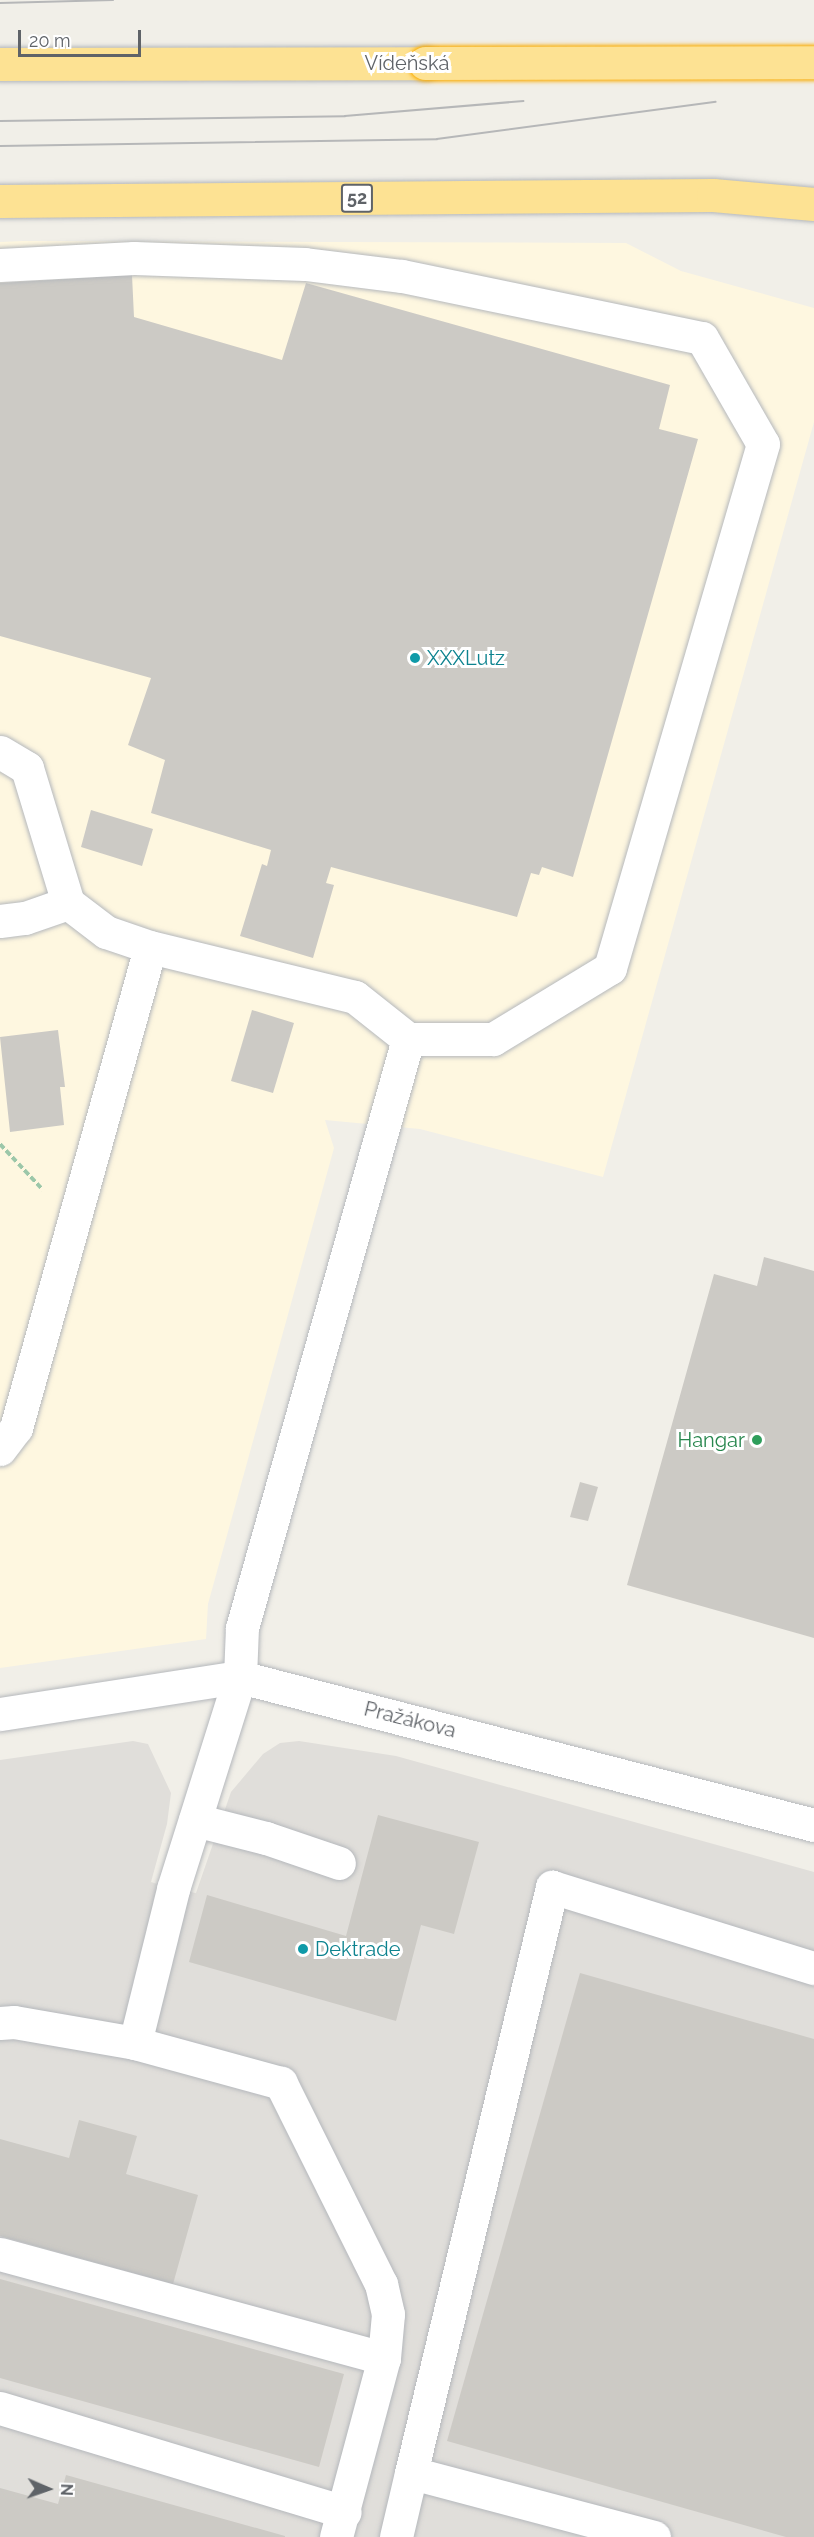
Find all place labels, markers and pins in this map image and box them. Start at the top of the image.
place label: XXXLutz [427,646,505,670]
marker: XXXLutz [408,651,422,665]
place label: Hangar [678,1428,745,1452]
marker: Hangar [750,1433,764,1447]
place label: Dektrade [315,1937,400,1961]
marker: Dektrade [296,1942,310,1956]

